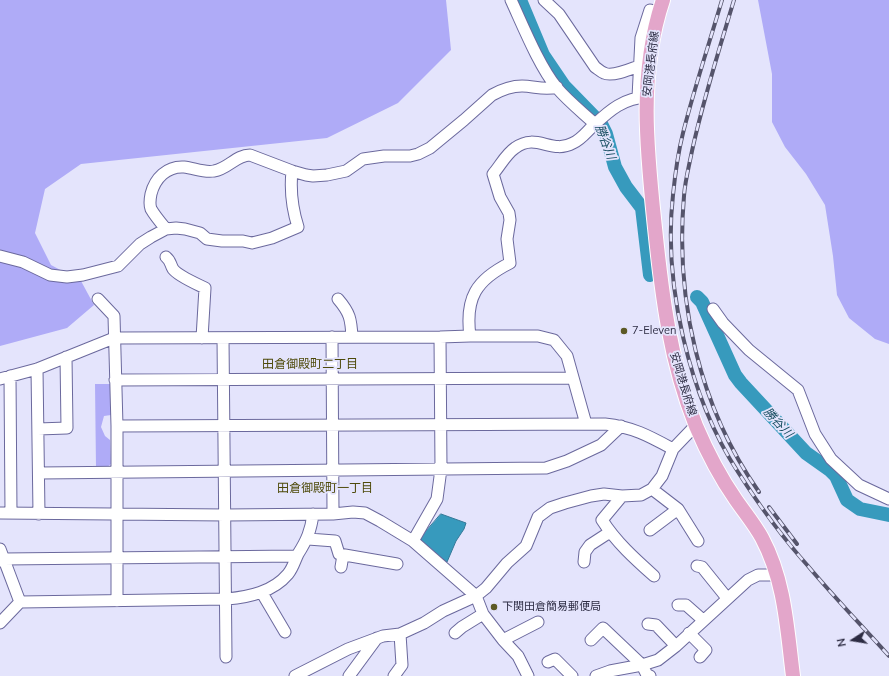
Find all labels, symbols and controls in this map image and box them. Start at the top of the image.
street label: 安岡港長府線 [640,30,662,98]
water label: 勝谷川 [592,123,618,161]
place label: 7-Eleven [632,324,676,338]
marker: 7-Eleven [619,326,629,336]
street label: 安岡港長府線 [667,351,699,417]
district label: 田倉御殿町二丁目 [262,357,358,371]
water label: 勝谷川 [760,405,796,441]
district label: 田倉御殿町一丁目 [277,481,373,495]
place label: 下関田倉簡易郵便局 [502,600,601,614]
marker: 下関田倉簡易郵便局 [489,602,499,612]
north arrow [833,620,873,660]
text: N [834,637,849,648]

